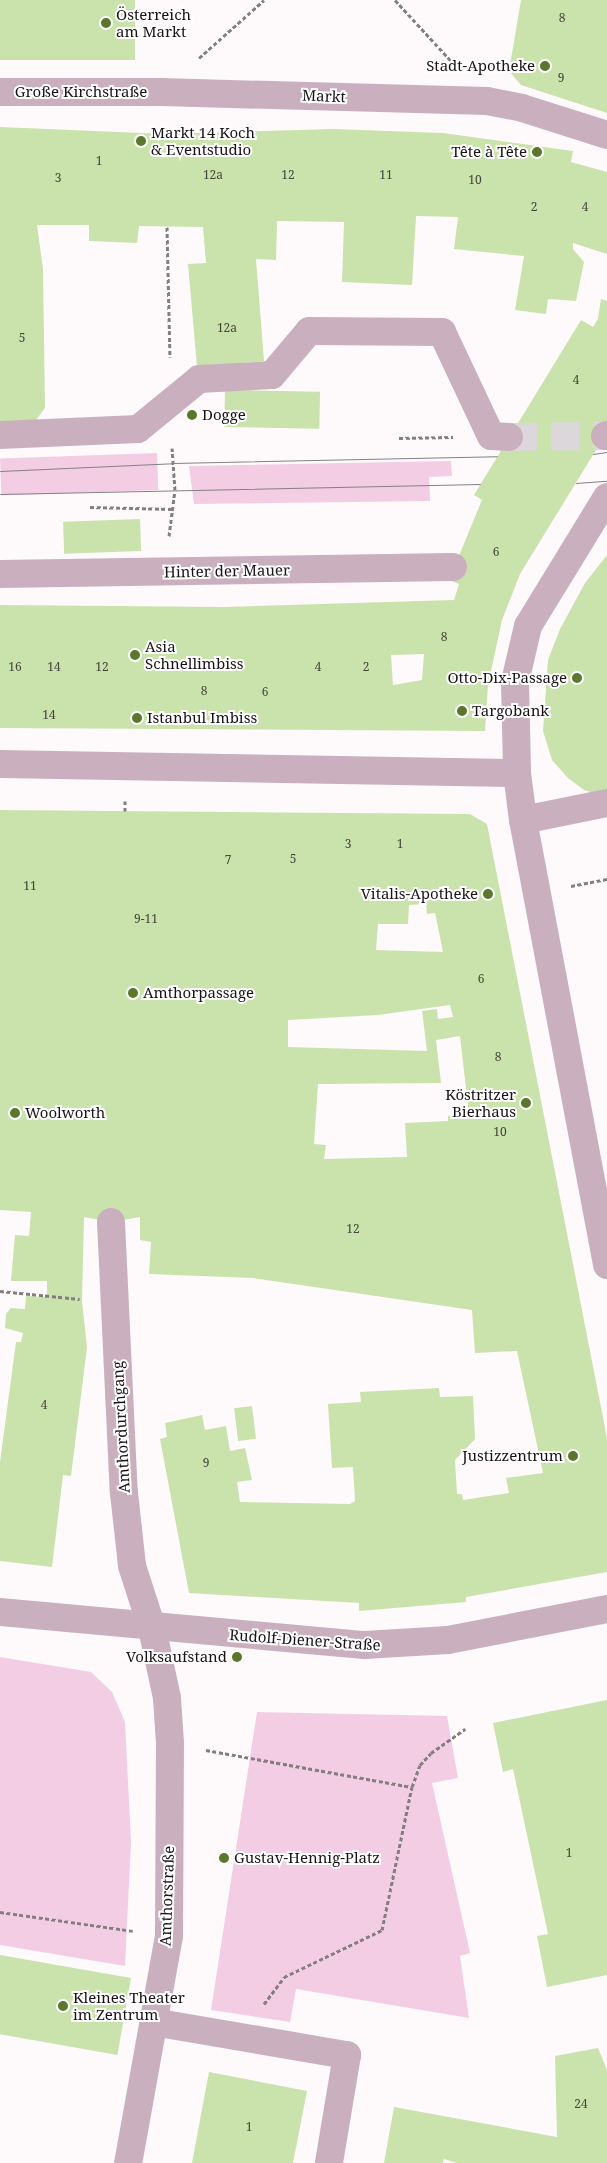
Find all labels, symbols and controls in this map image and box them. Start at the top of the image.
place label: Österreich am Markt [116,5,191,40]
house number: 8 [559,11,565,25]
marker: Österreich am Markt [100,17,112,29]
place label: Stadt-Apotheke [426,57,535,75]
marker: Stadt-Apotheke [539,60,551,72]
house number: 9 [558,71,564,85]
street label: Große Kirchstraße [15,83,147,101]
street label: Markt [302,86,346,106]
place label: Markt 14 Koch & Eventstudio [151,123,255,158]
marker: Markt 14 Koch & Eventstudio [135,135,147,147]
place label: Tête à Tête [451,143,527,161]
marker: Tête à Tête [531,146,543,158]
house number: 1 [96,154,102,168]
house number: 12a [203,168,223,182]
house number: 12 [281,168,295,182]
house number: 11 [379,168,393,182]
house number: 3 [55,171,61,185]
house number: 10 [468,173,482,187]
house number: 2 [531,200,537,214]
house number: 4 [582,200,588,214]
house number: 12a [217,321,237,335]
house number: 5 [19,331,25,345]
house number: 4 [573,373,579,387]
place label: Dogge [202,406,246,424]
marker: Dogge [186,409,198,421]
house number: 6 [493,545,499,559]
street label: Hinter der Mauer [164,561,290,581]
house number: 8 [441,630,447,644]
place label: Asia Schnellimbiss [145,637,244,672]
marker: Asia Schnellimbiss [129,649,141,661]
house number: 16 [8,660,22,674]
house number: 14 [47,660,61,674]
house number: 12 [95,660,109,674]
house number: 4 [315,660,321,674]
house number: 2 [363,660,369,674]
place label: Otto-Dix-Passage [447,669,567,687]
marker: Otto-Dix-Passage [571,672,583,684]
house number: 8 [201,684,207,698]
house number: 6 [262,685,268,699]
place label: Targobank [472,702,549,720]
marker: Targobank [456,705,468,717]
house number: 14 [42,708,56,722]
place label: Istanbul Imbiss [147,709,257,727]
marker: Istanbul Imbiss [131,712,143,724]
house number: 3 [345,837,351,851]
house number: 1 [397,837,403,851]
house number: 5 [290,852,296,866]
house number: 7 [225,853,231,867]
house number: 11 [23,879,37,893]
place label: Vitalis-Apotheke [361,885,478,903]
marker: Vitalis-Apotheke [482,888,494,900]
house number: 9-11 [134,912,158,926]
house number: 6 [478,972,484,986]
place label: Amthorpassage [143,984,254,1002]
marker: Amthorpassage [127,987,139,999]
house number: 8 [495,1050,501,1064]
place label: Köstritzer Bierhaus [445,1085,516,1120]
marker: Köstritzer Bierhaus [520,1097,532,1109]
place label: Woolworth [25,1104,105,1122]
marker: Woolworth [9,1107,21,1119]
house number: 10 [493,1125,507,1139]
house number: 12 [346,1222,360,1236]
street label: Amthordurchgang [109,1360,133,1494]
house number: 4 [41,1398,47,1412]
place label: Justizzentrum [462,1447,563,1465]
marker: Justizzentrum [567,1450,579,1462]
house number: 9 [203,1456,209,1470]
street label: Rudolf-Diener-Straße [229,1626,381,1654]
place label: Volksaufstand [126,1648,227,1666]
marker: Volksaufstand [231,1651,243,1663]
street label: Amthorstraße [156,1846,178,1946]
house number: 1 [566,1846,572,1860]
place label: Gustav-Hennig-Platz [234,1849,380,1867]
marker: Gustav-Hennig-Platz [218,1852,230,1864]
place label: Kleines Theater im Zentrum [73,1988,185,2023]
marker: Kleines Theater im Zentrum [57,2000,69,2012]
house number: 24 [574,2097,588,2111]
house number: 1 [246,2120,252,2134]

